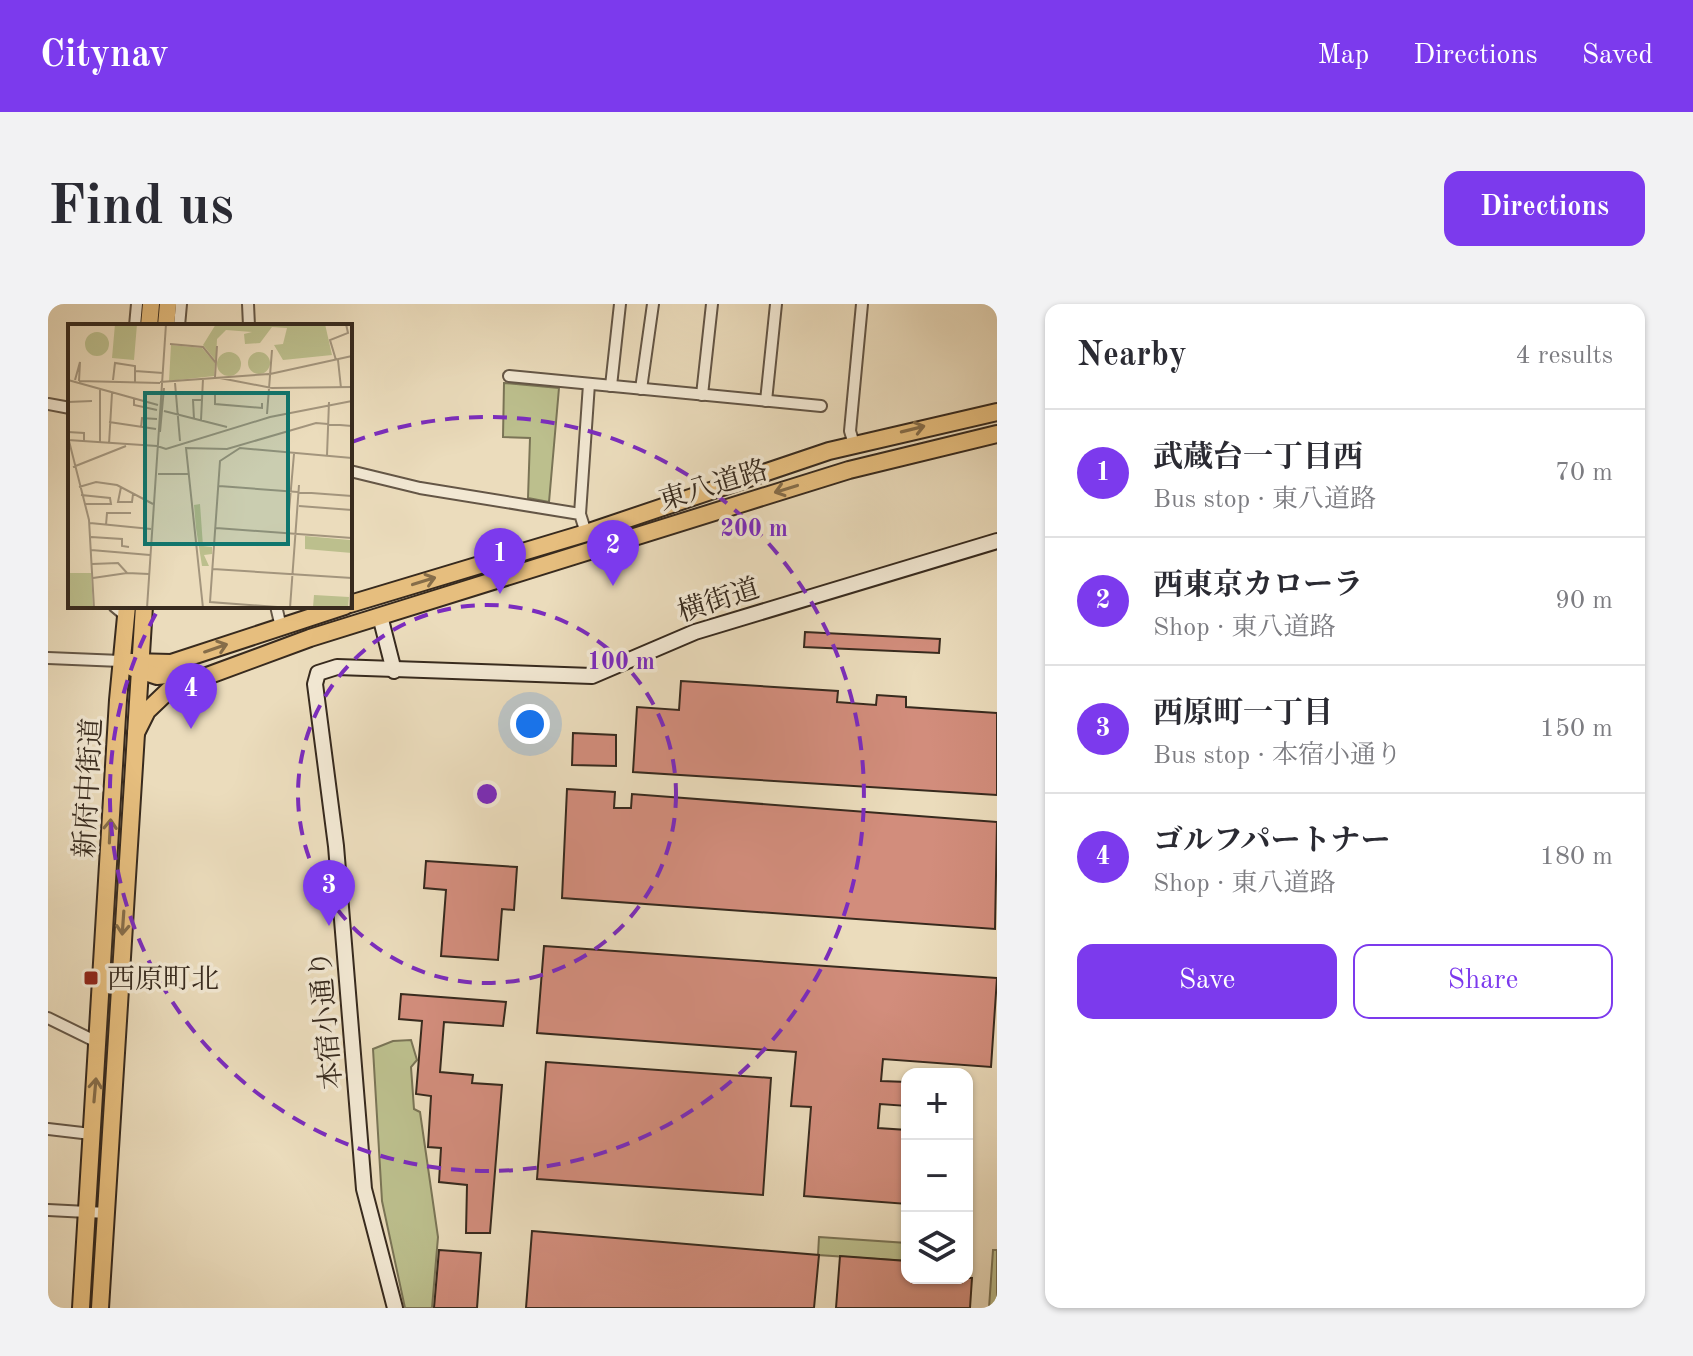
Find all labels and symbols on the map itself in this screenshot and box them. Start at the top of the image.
inset map [68,324,352,608]
one-way arrow [900,421,926,436]
street label: 東八道路 [655,454,772,517]
one-way arrow [774,483,799,497]
text: 200 m [720,518,788,542]
pin: 2 [587,520,639,586]
pin: 1 [474,528,526,594]
one-way arrow [412,572,437,587]
street label: 横街道 [674,573,763,628]
one-way arrow [203,640,228,655]
text: 100 m [587,651,655,675]
pin: 4 [165,663,217,729]
your location [510,704,550,744]
street label: 新府中街道 [69,717,108,859]
centre of rings [473,780,501,808]
one-way arrow [103,818,118,845]
pin: 3 [303,860,355,926]
one-way arrow [115,909,130,936]
street label: 本宿小通り [305,949,348,1091]
place label: 西原町北 [107,964,219,995]
marker: 西原町北 [82,969,100,987]
one-way arrow [88,1078,103,1104]

